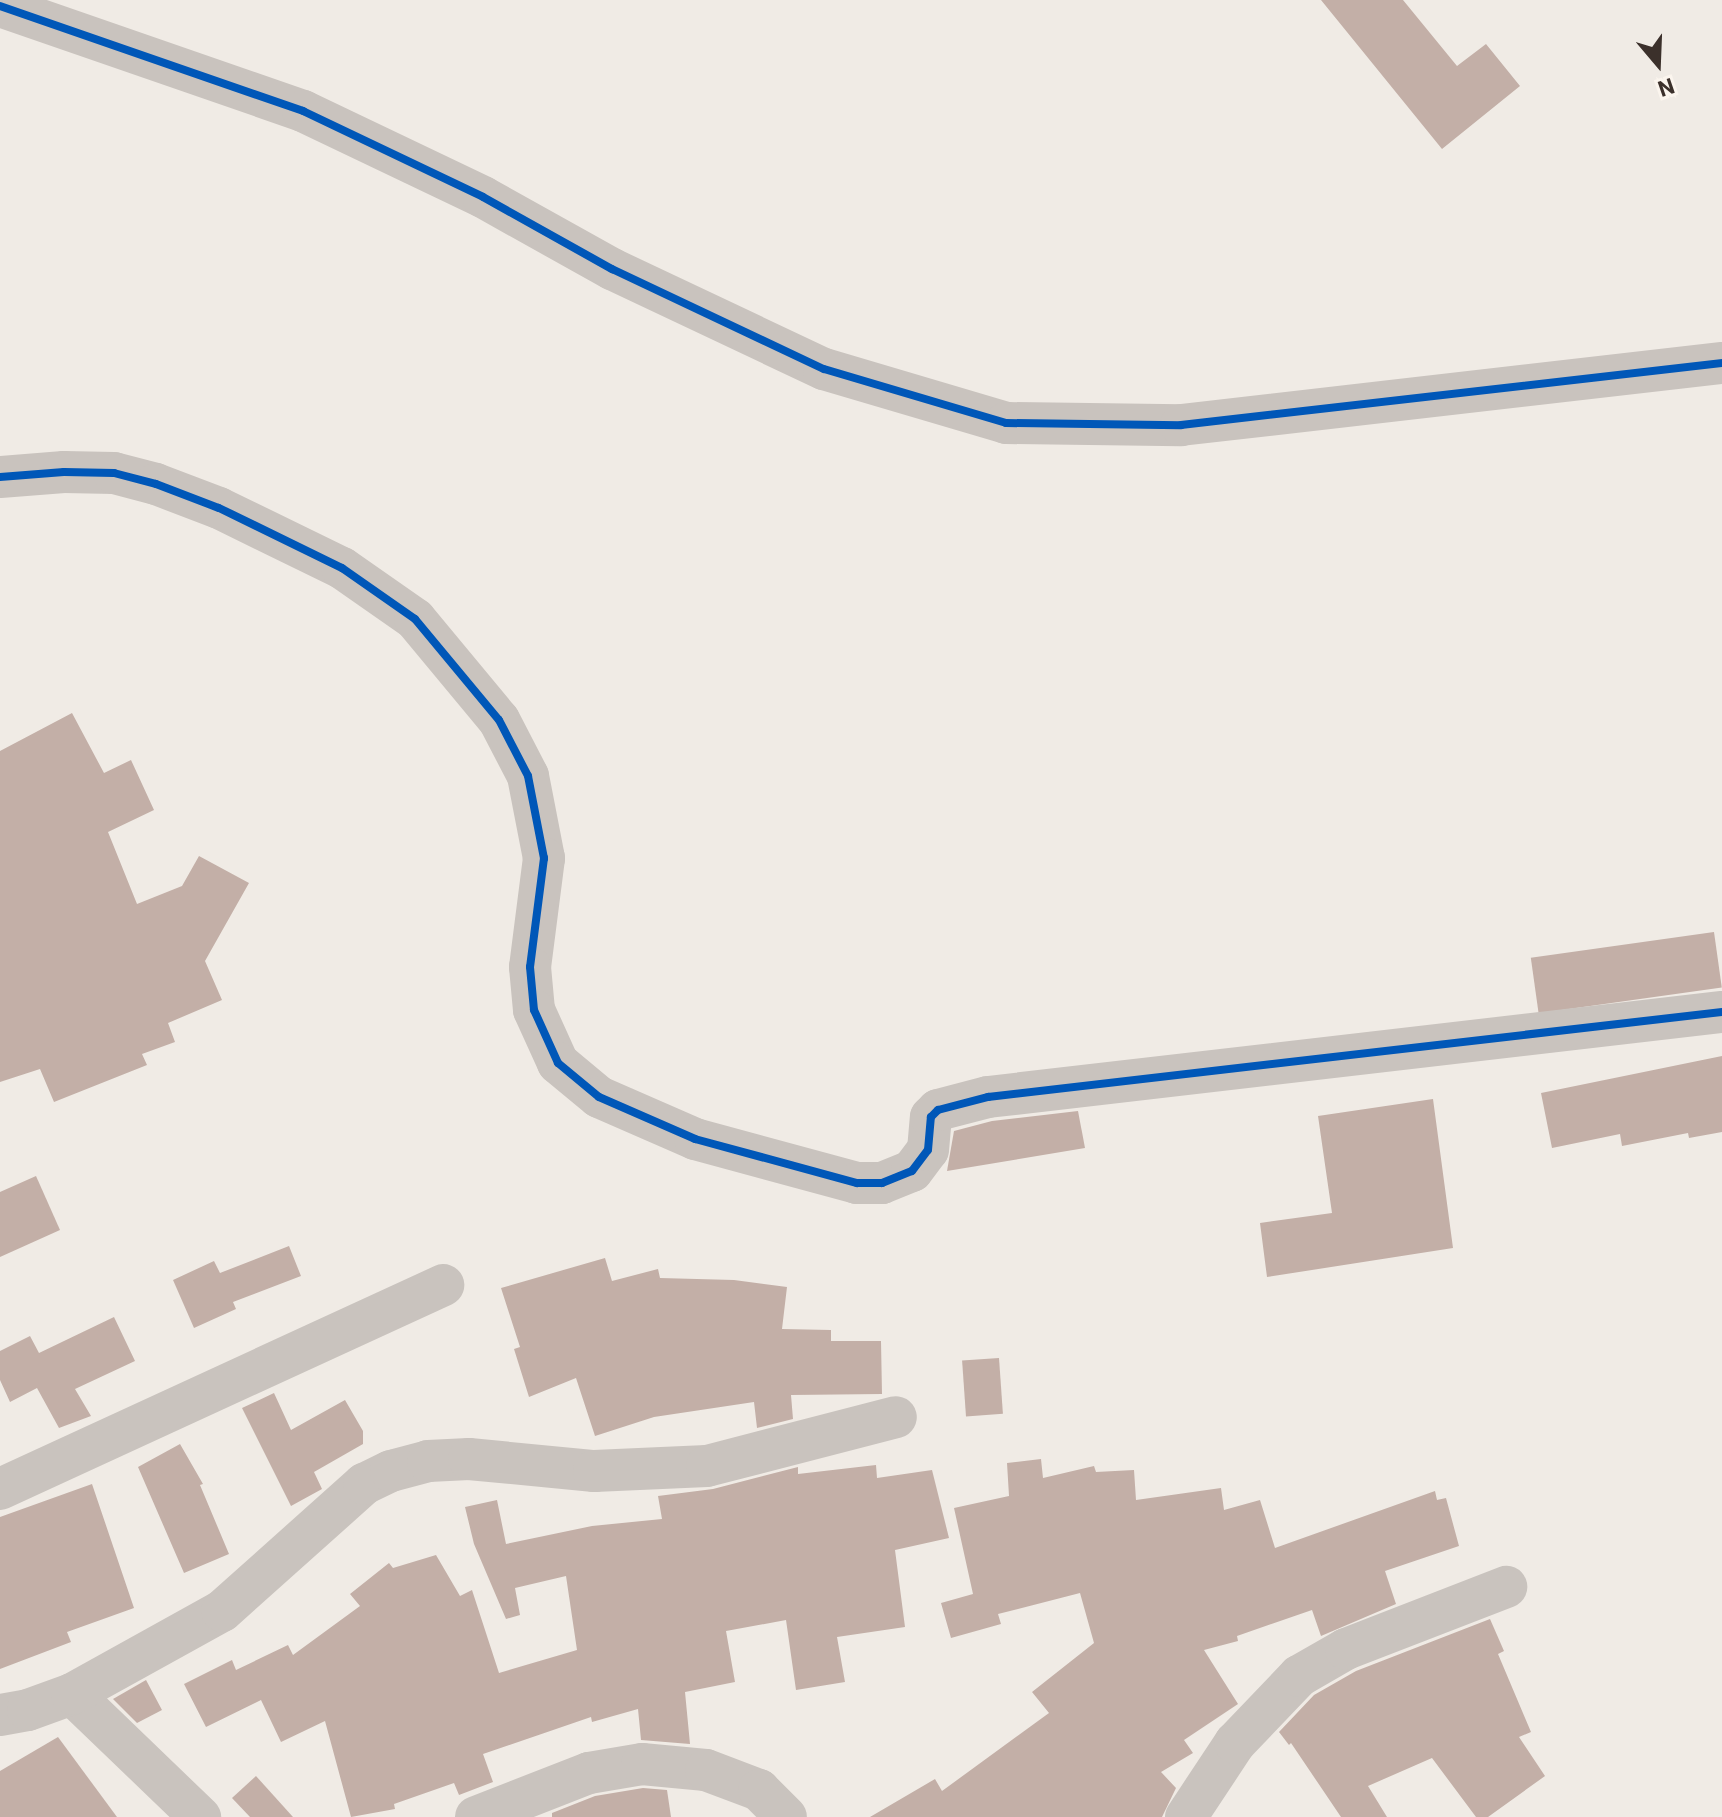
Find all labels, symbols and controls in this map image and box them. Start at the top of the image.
north arrow [1618,24,1698,104]
text: N [1655,73,1677,102]

